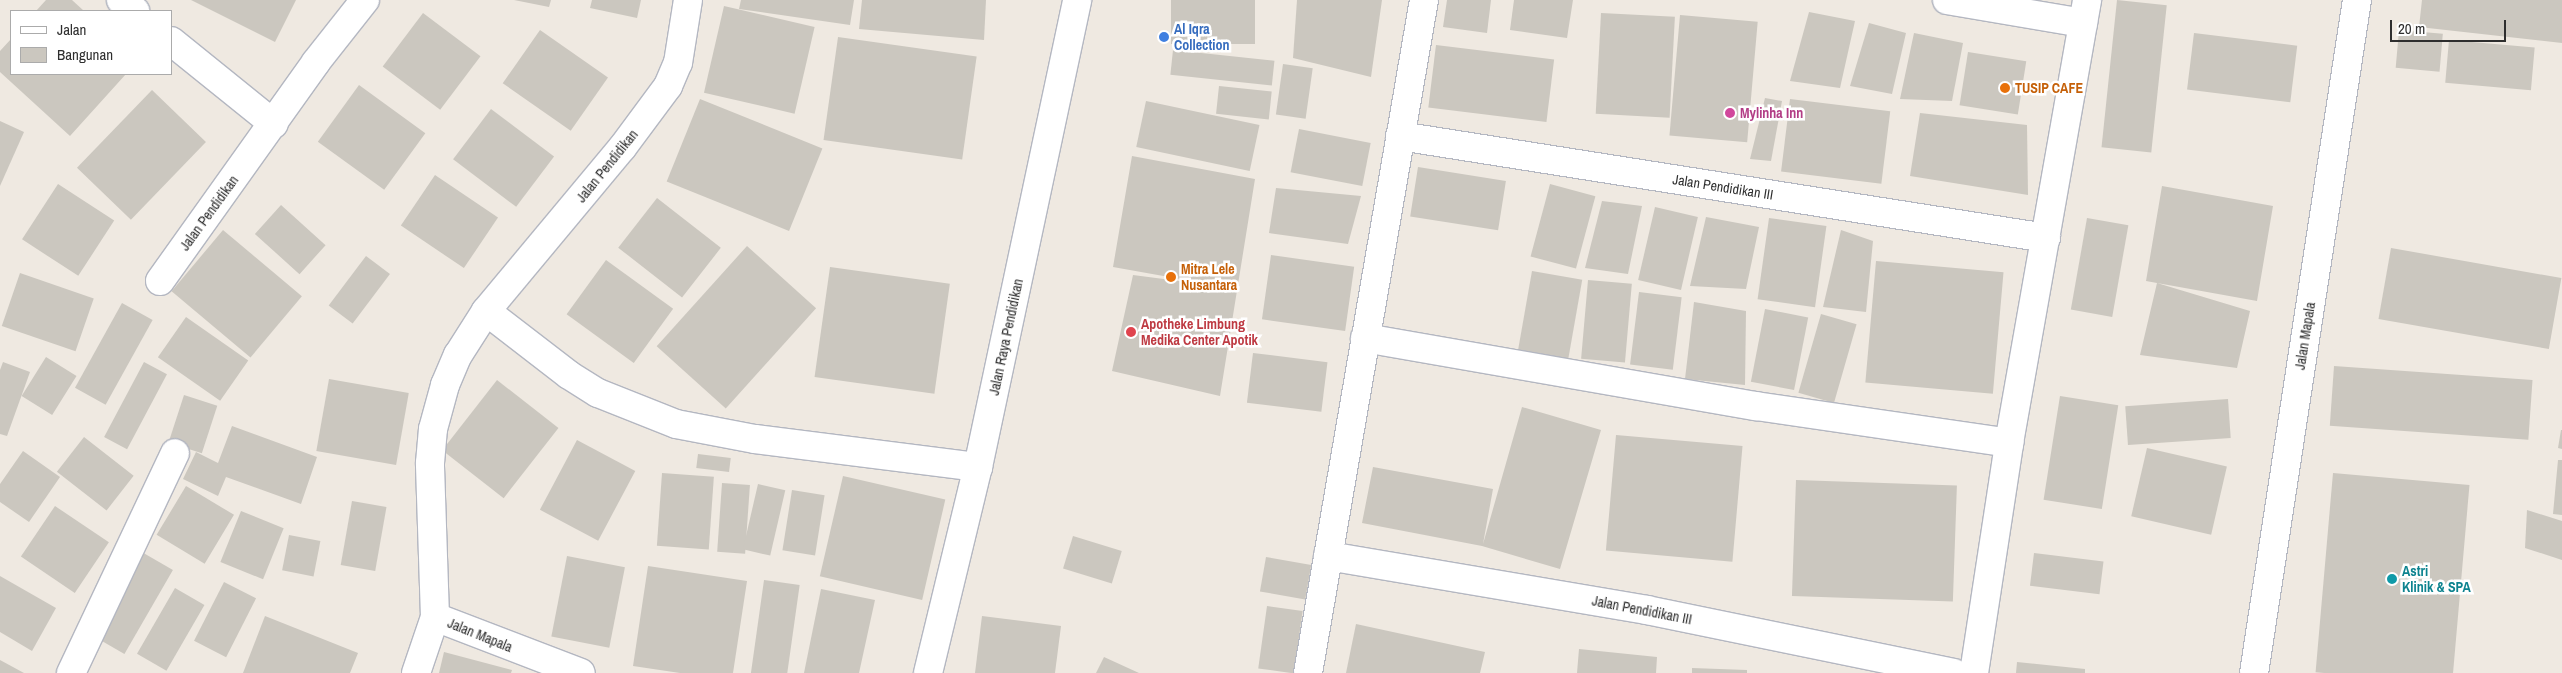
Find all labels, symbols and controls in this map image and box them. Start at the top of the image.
legend [10,10,172,75]
scale bar [2392,10,2508,42]
text: 20 m [2398,18,2425,39]
text: Jalan [57,19,86,40]
place label: Al Iqra Collection [1174,21,1229,54]
marker: Al Iqra Collection [1158,31,1170,43]
text: Bangunan [57,44,113,65]
place label: TUSIP CAFE [2015,80,2083,96]
marker: TUSIP CAFE [1999,82,2011,94]
place label: Mylinha Inn [1740,105,1803,121]
marker: Mylinha Inn [1724,107,1736,119]
street label: Jalan Pendidikan [573,126,641,206]
street label: Jalan Pendidikan III [1672,171,1774,203]
street label: Jalan Pendidikan [176,172,242,254]
place label: Mitra Lele Nusantara [1181,261,1237,294]
marker: Mitra Lele Nusantara [1165,271,1177,283]
street label: Jalan Raya Pendidikan [985,277,1027,397]
street label: Jalan Mapala [2291,301,2319,371]
place label: Apotheke Limbung Medika Center Apotik [1141,316,1258,348]
marker: Apotheke Limbung Medika Center Apotik [1125,326,1137,338]
place label: Astri Klinik & SPA [2402,563,2471,596]
marker: Astri Klinik & SPA [2386,573,2398,585]
street label: Jalan Pendidikan III [1591,592,1693,628]
street label: Jalan Mapala [445,614,515,656]

